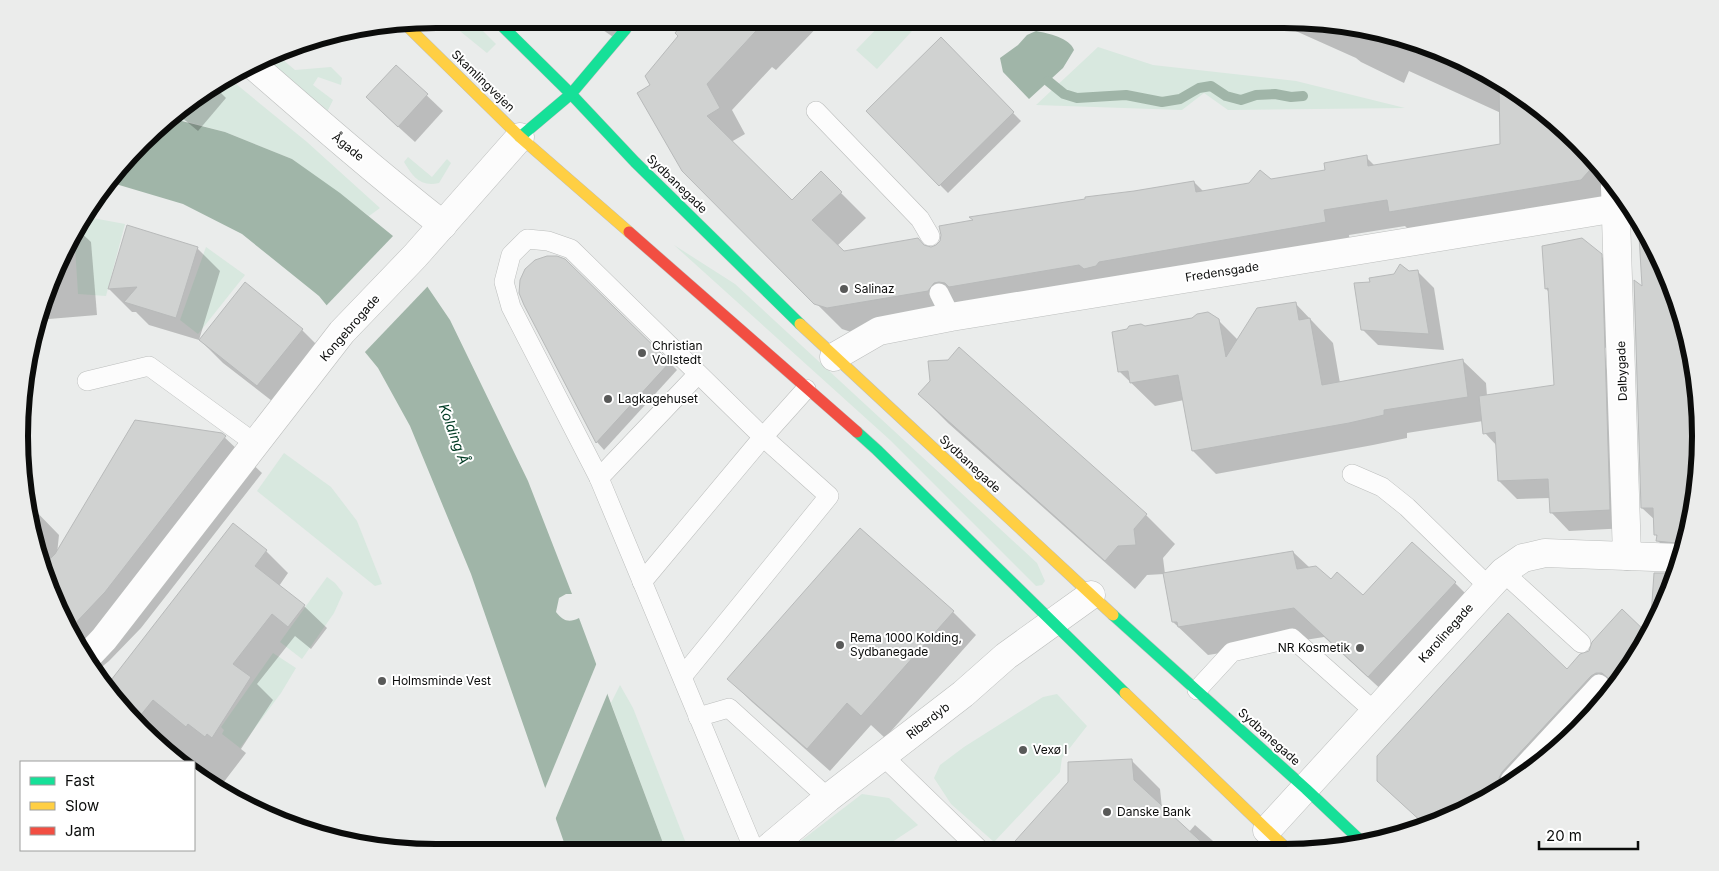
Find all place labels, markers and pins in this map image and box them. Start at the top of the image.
place label: Salinaz [854,281,895,296]
marker: Salinaz [838,283,850,295]
place label: Christian Vollstedt [652,338,702,367]
marker: Christian Vollstedt [636,347,648,359]
place label: Lagkagehuset [618,391,698,406]
marker: Lagkagehuset [602,393,614,405]
place label: Rema 1000 Kolding, Sydbanegade [850,630,962,659]
marker: Rema 1000 Kolding, Sydbanegade [834,639,846,651]
place label: NR Kosmetik [1278,640,1350,655]
marker: NR Kosmetik [1354,642,1366,654]
place label: Holmsminde Vest [392,673,491,688]
marker: Holmsminde Vest [376,675,388,687]
place label: Vexø I [1033,742,1067,757]
marker: Vexø I [1017,744,1029,756]
place label: Danske Bank [1117,804,1191,819]
marker: Danske Bank [1101,806,1113,818]

